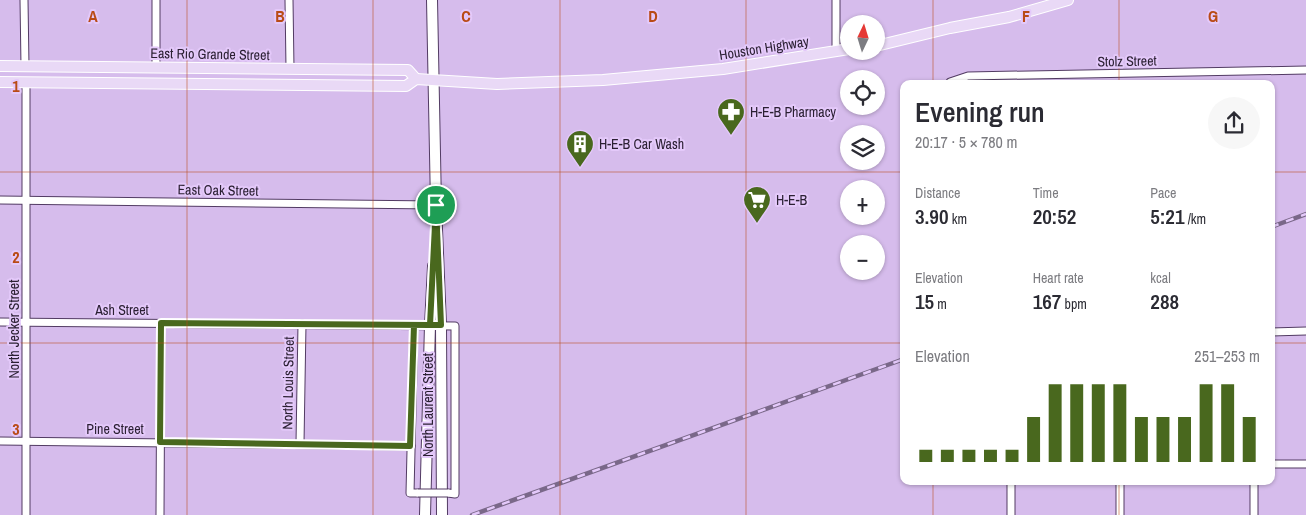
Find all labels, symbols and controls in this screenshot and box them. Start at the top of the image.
text: A [88,5,98,27]
text: B [275,5,285,27]
text: C [461,5,471,27]
text: D [648,5,658,27]
text: F [1022,5,1030,27]
text: G [1208,5,1218,27]
north arrow [840,15,885,60]
map controls [840,15,885,280]
street label: Houston Highway [718,32,810,64]
street label: East Rio Grande Street [150,44,270,64]
street label: Stolz Street [1097,51,1157,71]
button: locate [840,70,885,115]
text: 1 [12,75,20,97]
text: Evening run [915,93,1045,131]
pharmacy icon: H-E-B Pharmacy [716,97,746,136]
button: share [1208,97,1260,149]
place label: H-E-B Pharmacy [750,103,836,121]
button: layers [840,125,885,170]
building icon: H-E-B Car Wash [565,129,595,168]
text: 20:17 · 5 × 780 m [915,131,1018,153]
place label: H-E-B Car Wash [599,135,684,153]
street label: East Oak Street [177,180,259,200]
button: + [840,180,885,225]
pin [415,184,457,226]
text: Distance [915,184,960,202]
text: Time [1033,184,1059,202]
text: Pace [1150,184,1177,202]
supermarket icon: H-E-B [742,185,772,224]
icon: arrive [422,191,450,219]
place label: H-E-B [776,191,808,209]
text: 3.90 [915,202,949,231]
text: 20:52 [1033,202,1076,231]
text: 5:21 [1150,202,1184,231]
text: km [949,210,967,228]
text: /km [1184,210,1206,228]
button: − [840,235,885,280]
text: 2 [12,246,20,268]
text: Elevation [915,269,963,287]
text: Heart rate [1033,269,1084,287]
text: kcal [1150,269,1171,287]
street label: North Jecker Street [5,280,23,378]
text: 15 [915,287,934,316]
text: 167 [1033,287,1061,316]
text: 288 [1150,287,1179,316]
text: m [934,295,947,313]
text: bpm [1061,295,1087,313]
street label: Ash Street [94,301,149,319]
street label: North Louis Street [278,336,298,430]
text: Elevation [915,345,970,367]
text: 251–253 m [1194,345,1260,367]
street label: North Laurent Street [419,353,437,457]
text: 3 [12,418,20,440]
street label: Pine Street [86,420,144,438]

